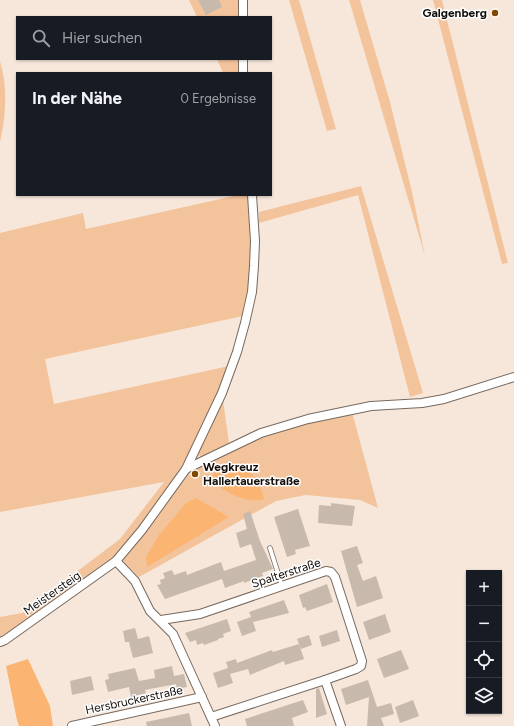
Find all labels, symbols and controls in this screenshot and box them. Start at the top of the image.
place label: Galgenberg [422,6,487,20]
marker: Galgenberg [490,8,500,18]
search box [16,16,272,60]
icon: search [30,27,52,49]
text: Hier suchen [62,29,142,47]
text: In der Nähe [32,88,122,108]
text: 0 Ergebnisse [181,91,256,106]
place label: Wegkreuz Hallertauerstraße [203,460,300,488]
marker: Wegkreuz Hallertauerstraße [190,469,200,479]
street label: Spalterstraße [250,555,323,591]
street label: Meistersteig [21,568,83,618]
map controls [466,570,502,714]
button: + [466,570,502,606]
button: − [466,606,502,642]
button: locate [466,642,502,678]
button: layers [466,678,502,714]
street label: Hersbruckerstraße [84,683,185,717]

